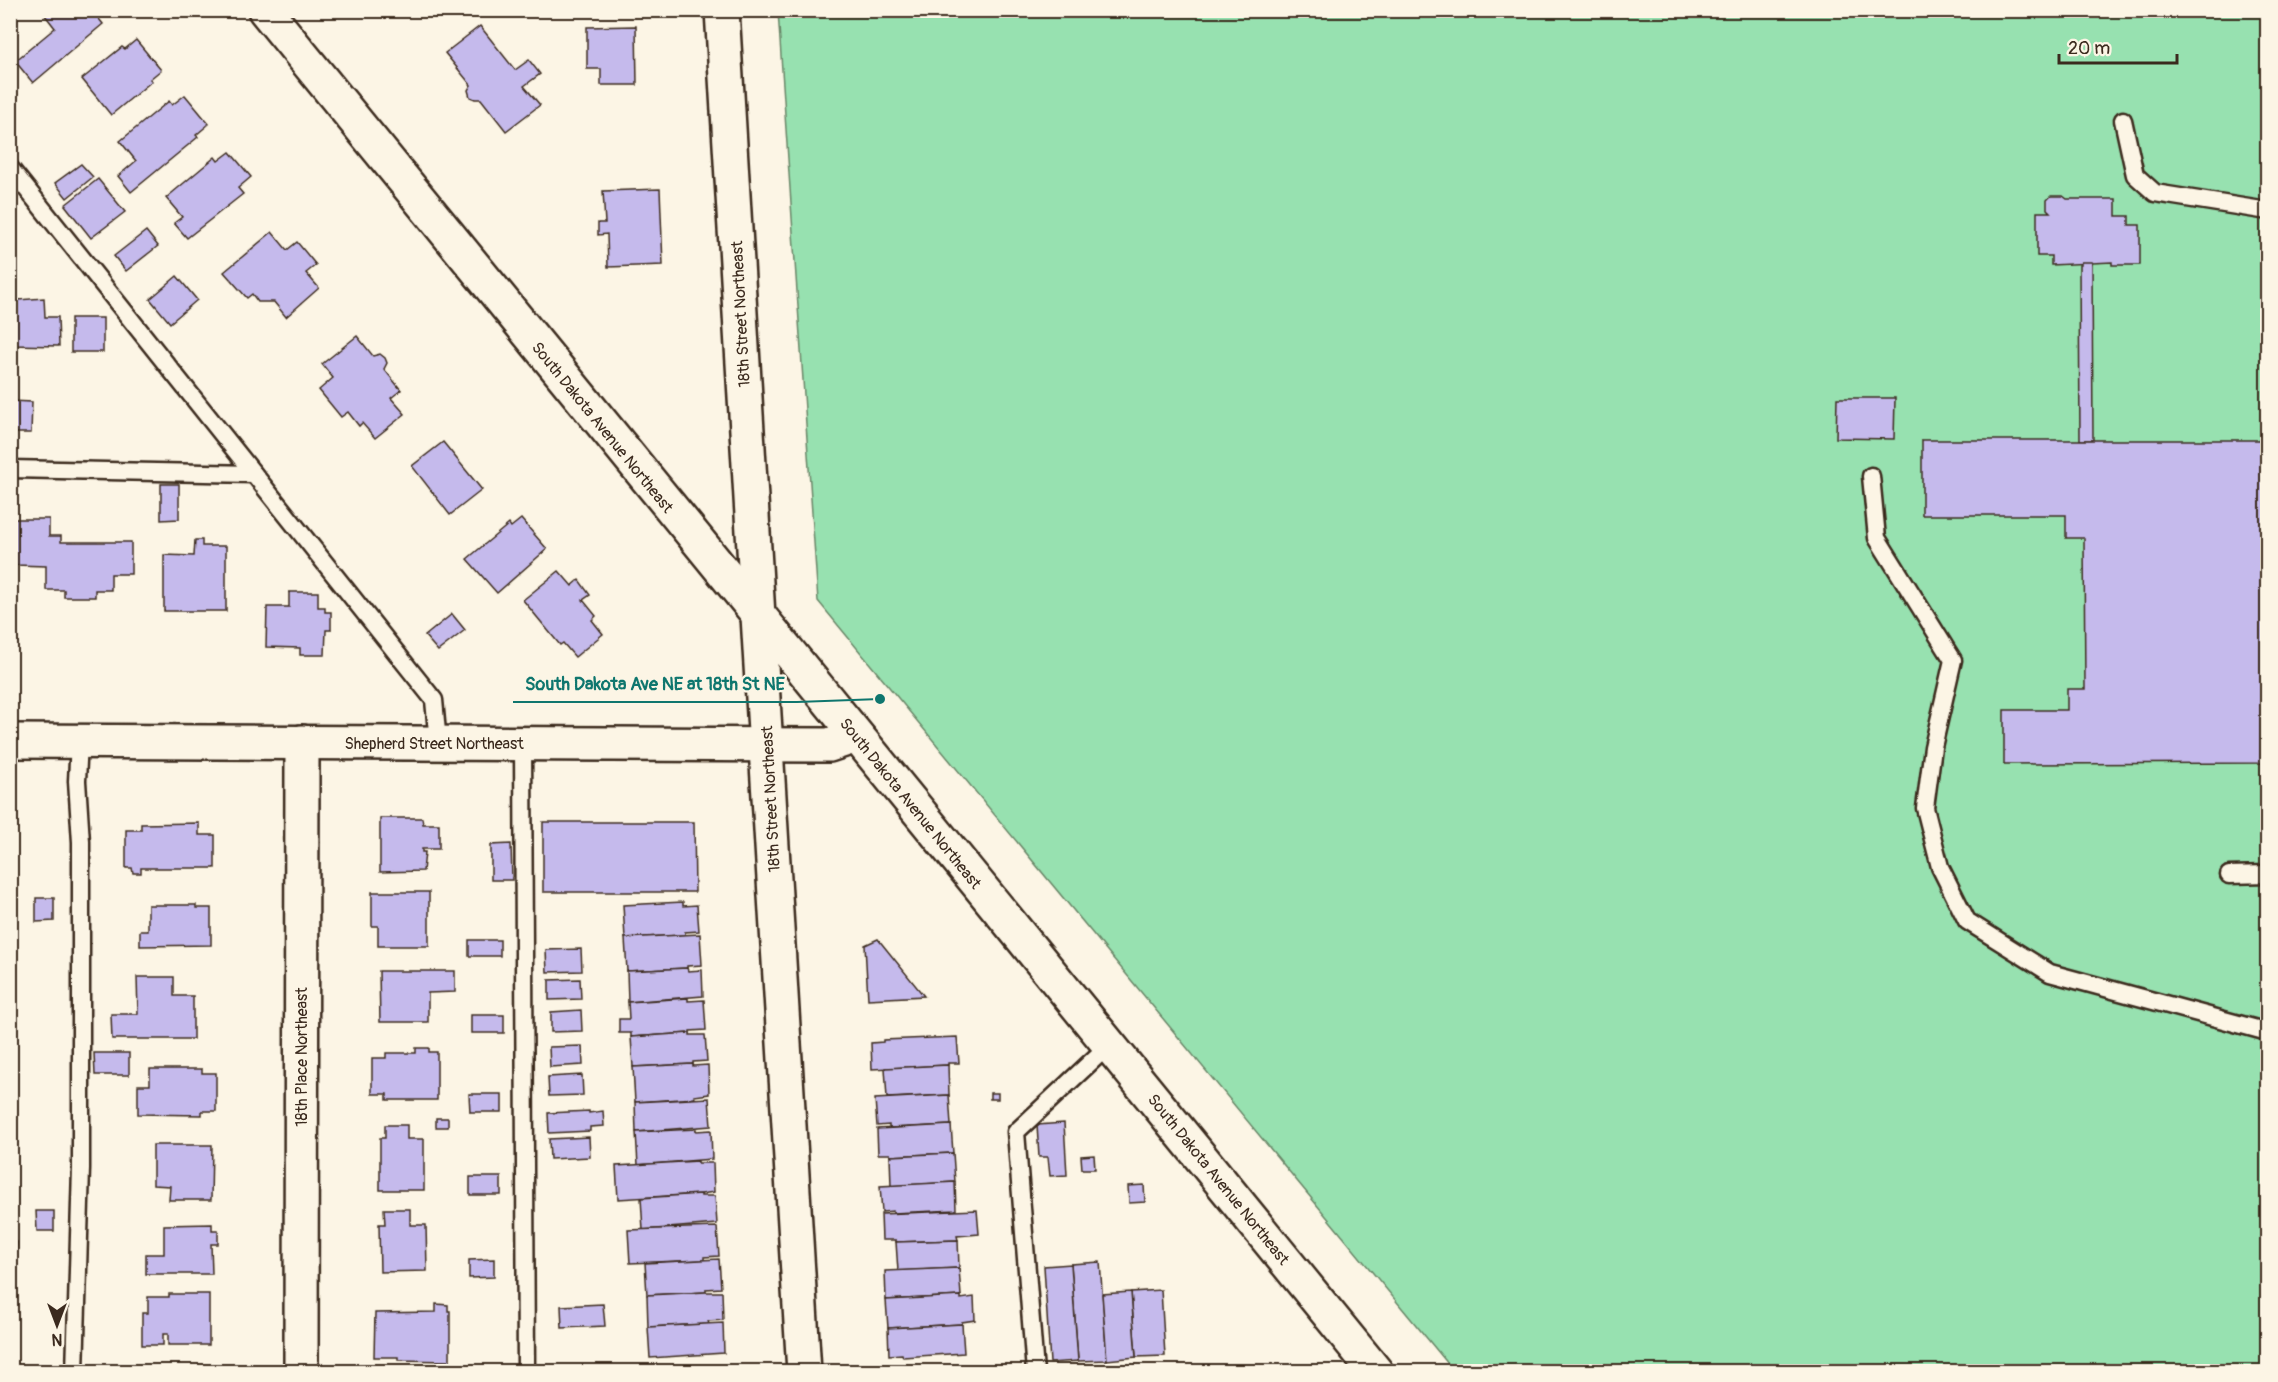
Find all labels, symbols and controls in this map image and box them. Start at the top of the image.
scale bar [2059,27,2178,65]
text: 20 m [2068,37,2110,60]
street label: 18th Street Northeast [727,240,755,388]
street label: South Dakota Avenue Northeast [527,338,678,518]
callout: South Dakota Ave NE at 18th St NE [513,666,797,702]
text: South Dakota Ave NE at 18th St NE [525,673,786,696]
street label: South Dakota Avenue Northeast [835,714,986,894]
street label: 18th Street Northeast [757,725,785,873]
street label: Shepherd Street Northeast [344,734,524,754]
street label: 18th Place Northeast [292,987,312,1127]
street label: South Dakota Avenue Northeast [1143,1090,1294,1270]
north arrow [27,1295,87,1355]
text: N [51,1329,62,1349]

